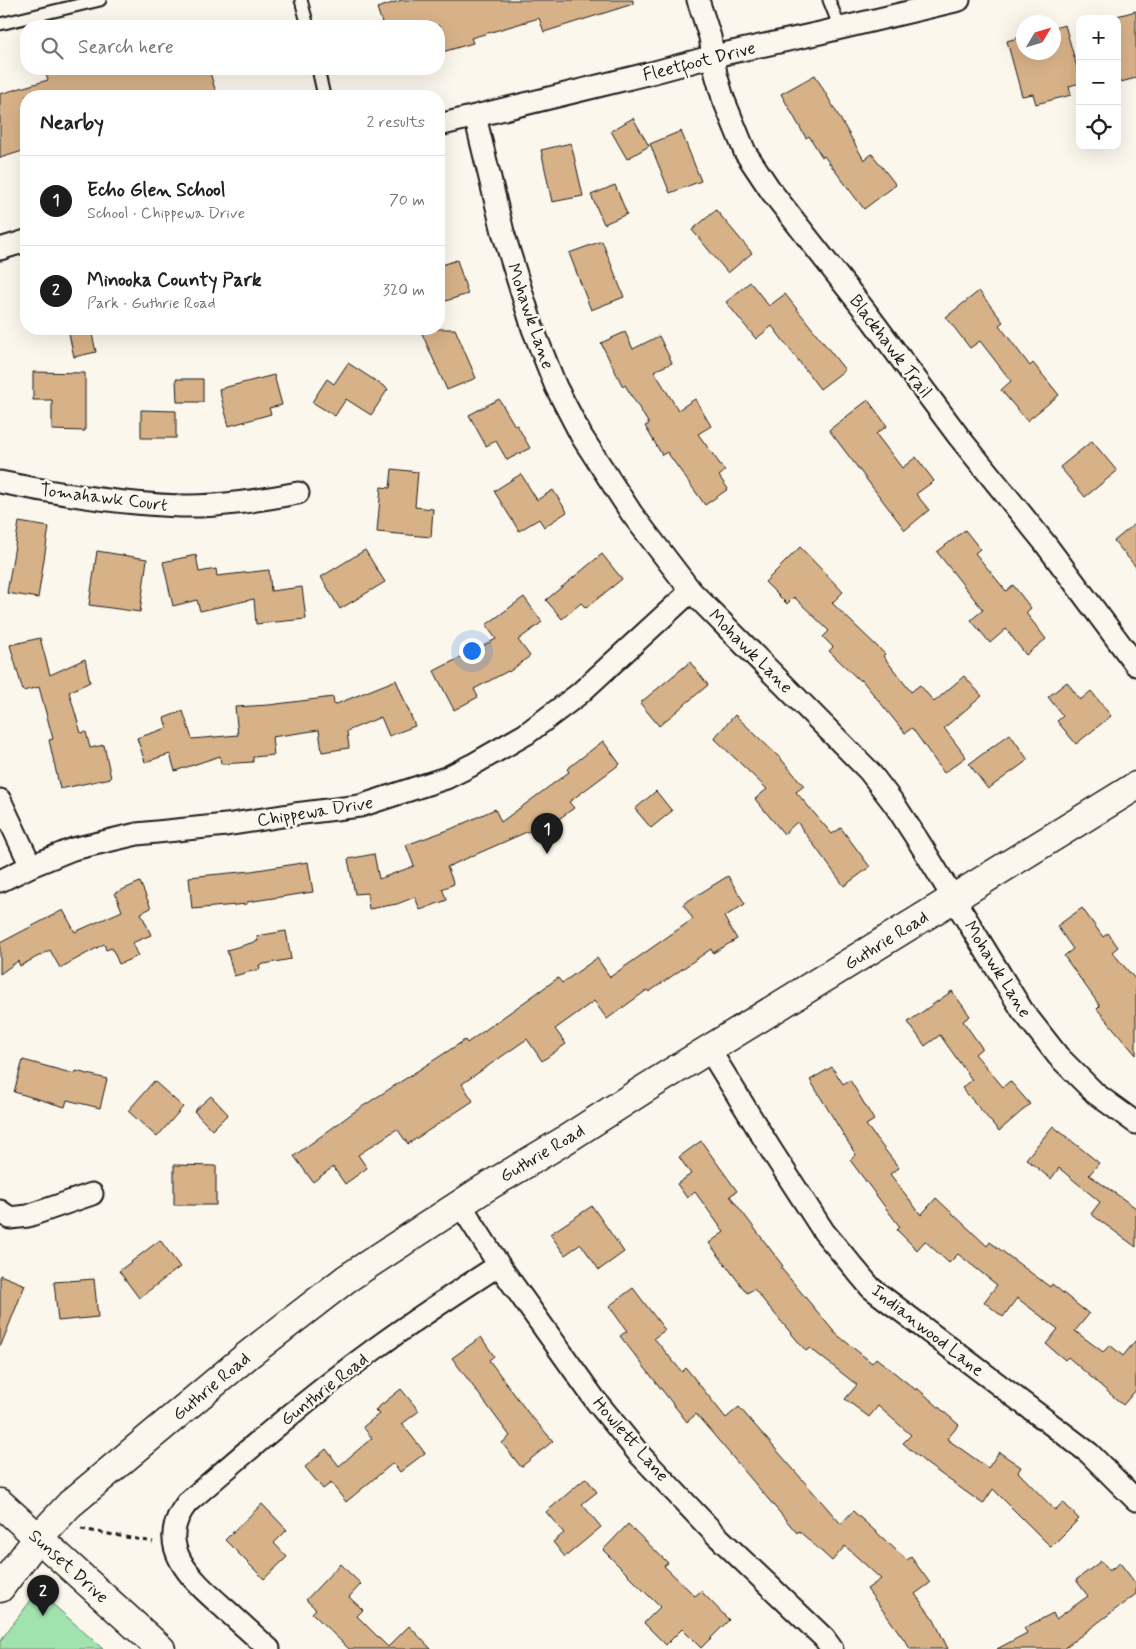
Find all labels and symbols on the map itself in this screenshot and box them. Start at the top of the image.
north arrow [1016,15,1061,60]
street label: Fleetfoot Drive [640,36,759,89]
street label: Mohawk Lane [501,260,559,372]
street label: Blackhawk Trail [843,290,937,403]
street label: Tomahawk Court [39,478,169,518]
street label: Mohawk Lane [703,604,798,699]
your location [459,638,485,664]
street label: Chippewa Drive [255,791,375,833]
pin: 1 [531,813,563,854]
street label: Guthrie Road [840,905,933,976]
street label: Mohawk Lane [958,916,1037,1023]
street label: Guthrie Road [496,1119,589,1189]
street label: Indianwood Lane [866,1279,989,1382]
street label: Guthrie Road [168,1347,256,1426]
street label: Gunthrie Road [276,1348,374,1432]
street label: Howlett Lane [587,1392,674,1487]
street label: Sunset Drive [23,1524,113,1609]
pin: 2 [27,1575,59,1616]

